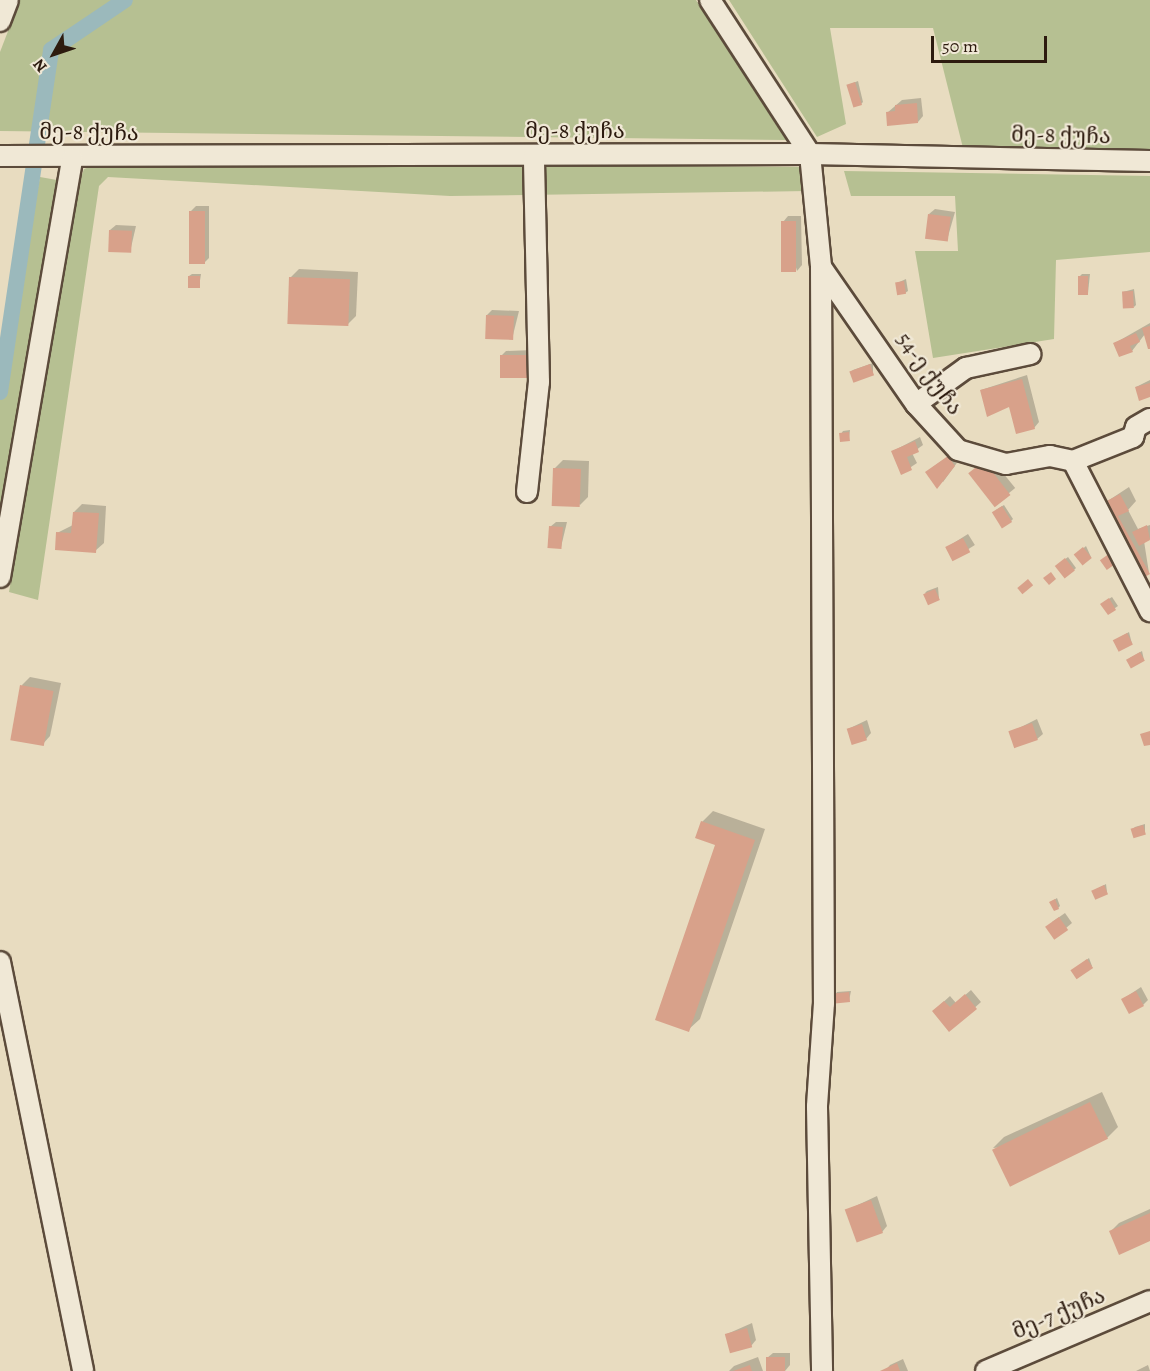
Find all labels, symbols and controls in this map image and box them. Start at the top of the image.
north arrow [24,24,84,84]
scale bar [934,24,1050,62]
text: 50 m [942,34,978,58]
text: N [28,54,52,77]
street label: მე-8 ქუჩა [39,119,139,147]
street label: მე-8 ქუჩა [525,119,625,145]
street label: მე-8 ქუჩა [1011,122,1111,150]
street label: 54-ე ქუჩა [890,328,968,420]
street label: მე-7 ქუჩა [1009,1283,1109,1345]

